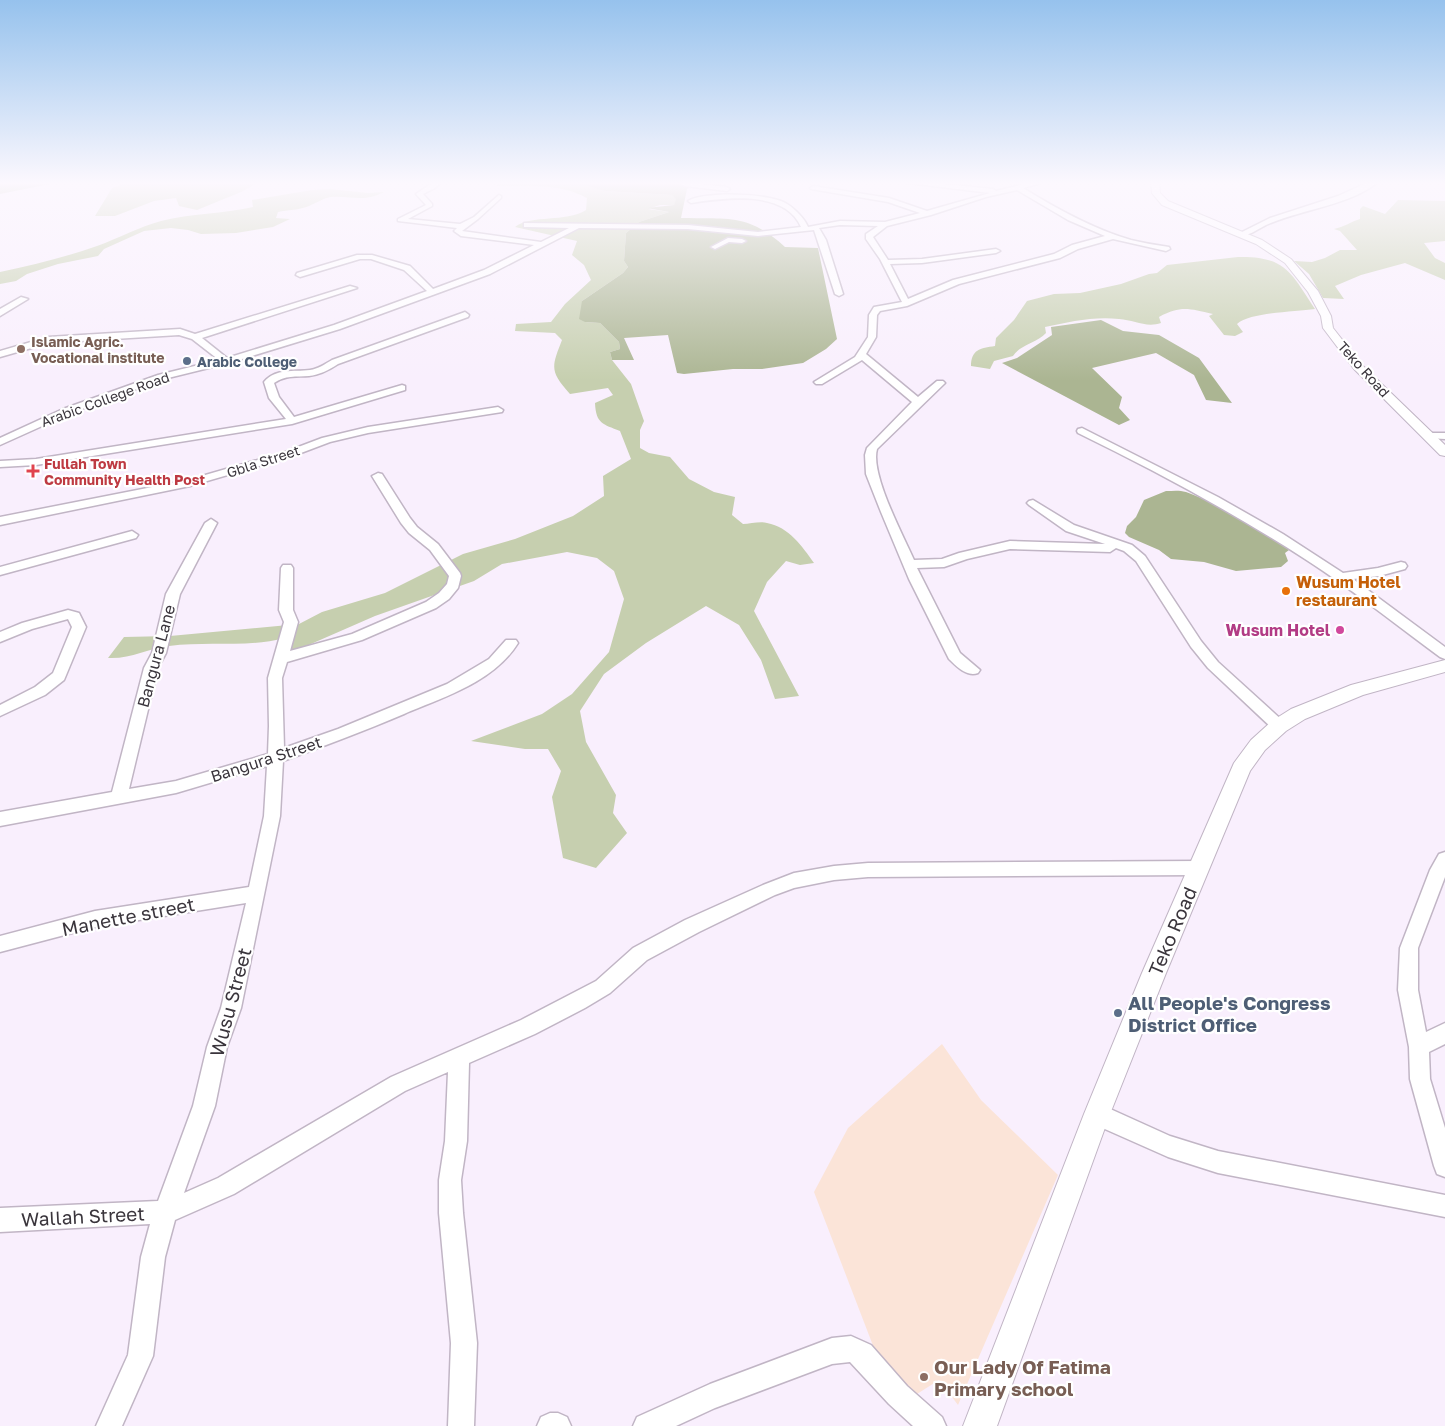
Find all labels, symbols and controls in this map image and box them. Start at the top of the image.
place label: Islamic Agric. Vocational institute [31,333,165,366]
street label: Teko Road [1334,338,1394,400]
marker: Islamic Agric. Vocational institute [15,343,27,355]
place label: Arabic College [197,353,297,370]
marker: Arabic College [181,355,193,367]
street label: Arabic College Road [38,368,172,430]
street label: Gbla Street [224,441,302,481]
place label: Fullah Town Community Health Post [44,455,206,488]
marker: Fullah Town Community Health Post [26,464,40,478]
place label: Wusum Hotel restaurant [1296,572,1401,610]
marker: Wusum Hotel restaurant [1280,585,1292,597]
street label: Bangura Lane [133,602,179,710]
place label: Wusum Hotel [1225,620,1331,640]
marker: Wusum Hotel [1334,624,1346,636]
street label: Bangura Street [208,732,324,786]
street label: Teko Road [1143,883,1201,979]
street label: Manette street [59,892,197,940]
street label: Wusu Street [204,945,256,1059]
place label: All People's Congress District Office [1128,991,1331,1036]
marker: All People's Congress District Office [1112,1007,1124,1019]
street label: Wallah Street [21,1201,145,1231]
place label: Our Lady Of Fatima Primary school [934,1355,1111,1400]
marker: Our Lady Of Fatima Primary school [918,1371,930,1383]

